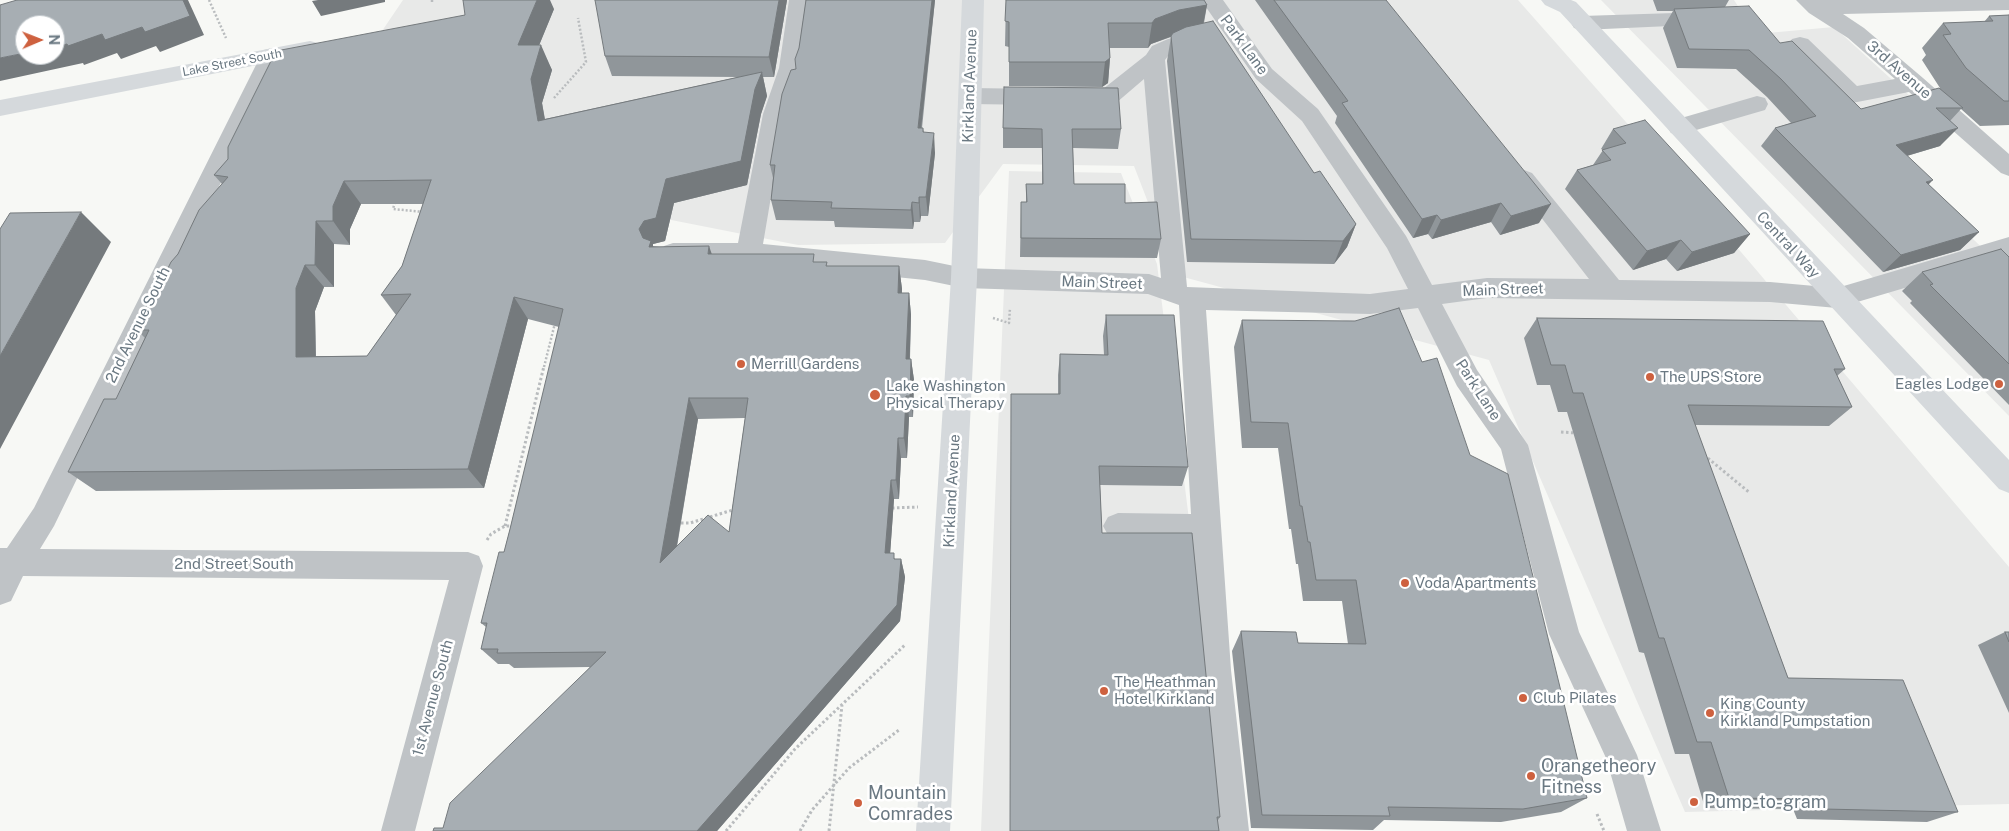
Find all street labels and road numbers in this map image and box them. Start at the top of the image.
street label: Park Lane [1216,12,1272,78]
street label: Kirkland Avenue [959,29,981,143]
street label: 3rd Avenue [1863,37,1935,103]
street label: Lake Street South [181,46,283,80]
street label: Central Way [1753,208,1823,282]
street label: 2nd Avenue South [102,264,174,386]
street label: Main Street [1061,273,1143,293]
street label: Main Street [1462,280,1544,300]
street label: Park Lane [1452,356,1504,424]
street label: Kirkland Avenue [940,434,964,548]
street label: 2nd Street South [174,555,294,573]
street label: 1st Avenue South [409,638,457,758]

